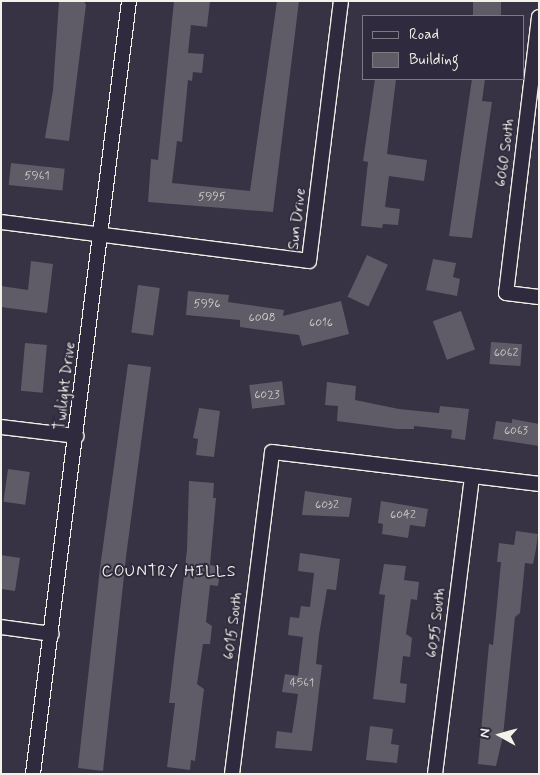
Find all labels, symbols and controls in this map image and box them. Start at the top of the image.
legend [362,15,525,80]
text: Road [409,25,439,45]
text: Building [409,50,459,70]
street label: 6060 South [493,118,519,188]
house number: 5961 [24,170,50,184]
street label: Sun Drive [285,188,311,250]
house number: 5995 [198,191,226,205]
house number: 5996 [194,298,220,312]
house number: 6008 [249,312,275,326]
house number: 6016 [309,317,333,331]
street label: Twilight Drive [52,341,80,431]
house number: 6062 [494,347,518,361]
house number: 6023 [254,389,280,403]
house number: 6063 [504,425,528,439]
house number: 6032 [315,499,339,513]
house number: 6042 [390,509,416,523]
district label: COUNTRY HILLS [100,562,238,582]
street label: 6055 South [424,587,450,659]
street label: 6015 South [221,591,247,661]
house number: 4561 [290,677,314,691]
north arrow [475,710,525,760]
text: N [476,727,495,739]

